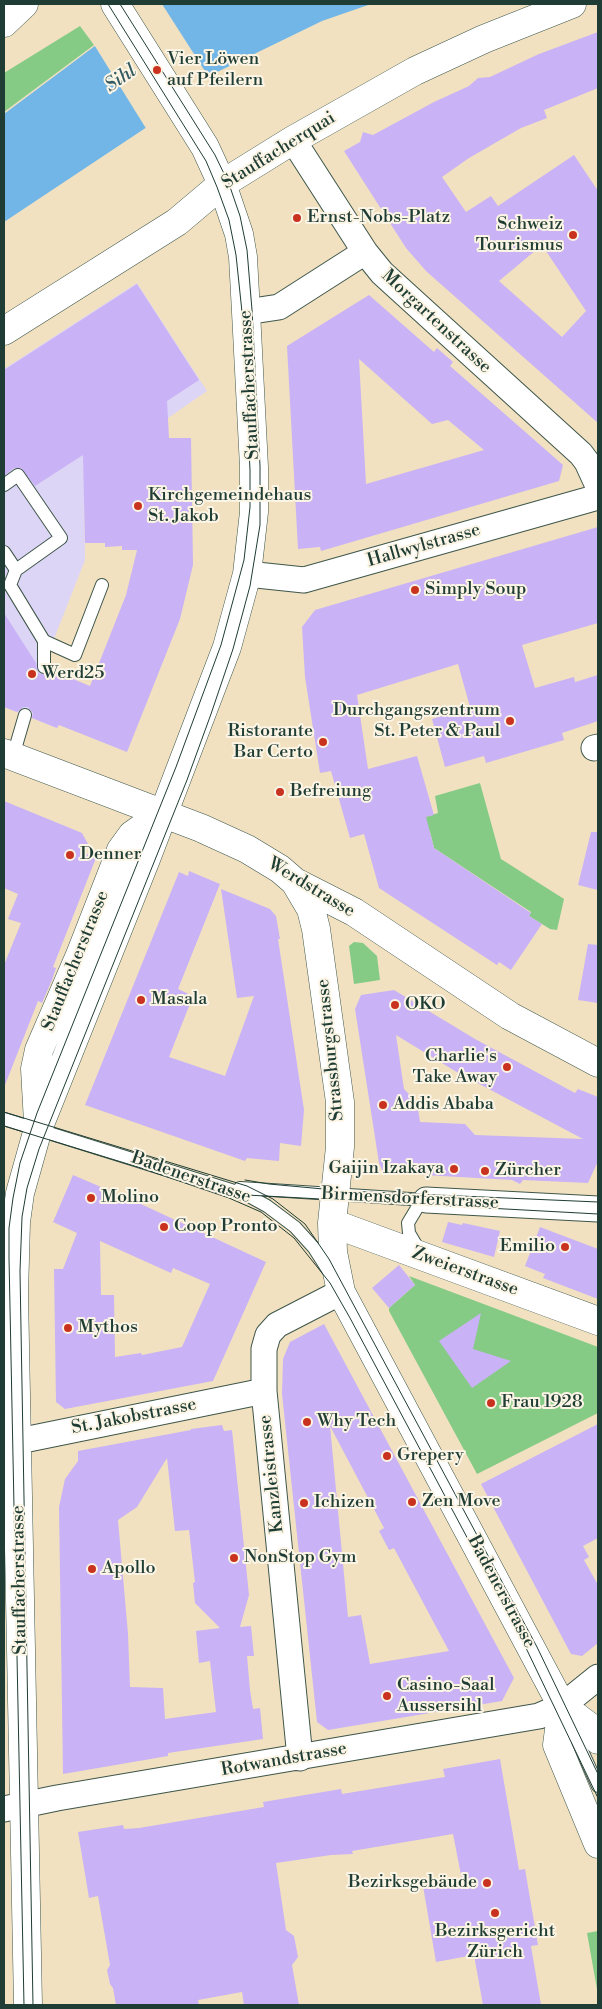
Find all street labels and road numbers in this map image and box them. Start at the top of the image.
street label: Stauffacherquai [218,107,340,195]
street label: Morgartenstrasse [377,266,495,378]
street label: Stauffacherstrasse [235,310,265,460]
street label: Hallwylstrasse [365,520,483,572]
street label: Werdstrasse [263,853,359,923]
street label: Stauffacherstrasse [38,888,114,1034]
street label: Strassburgstrasse [313,978,349,1122]
street label: Badenerstrasse [129,1147,253,1209]
street label: Birmensdorferstrasse [321,1184,499,1214]
street label: Zweierstrasse [409,1243,521,1301]
street label: St. Jakobstrasse [70,1394,198,1440]
street label: Kanzleistrasse [255,1414,289,1534]
street label: Stauffacherstrasse [8,1505,32,1655]
street label: Badenerstrasse [462,1532,540,1652]
street label: Rotwandstrasse [219,1738,349,1782]

